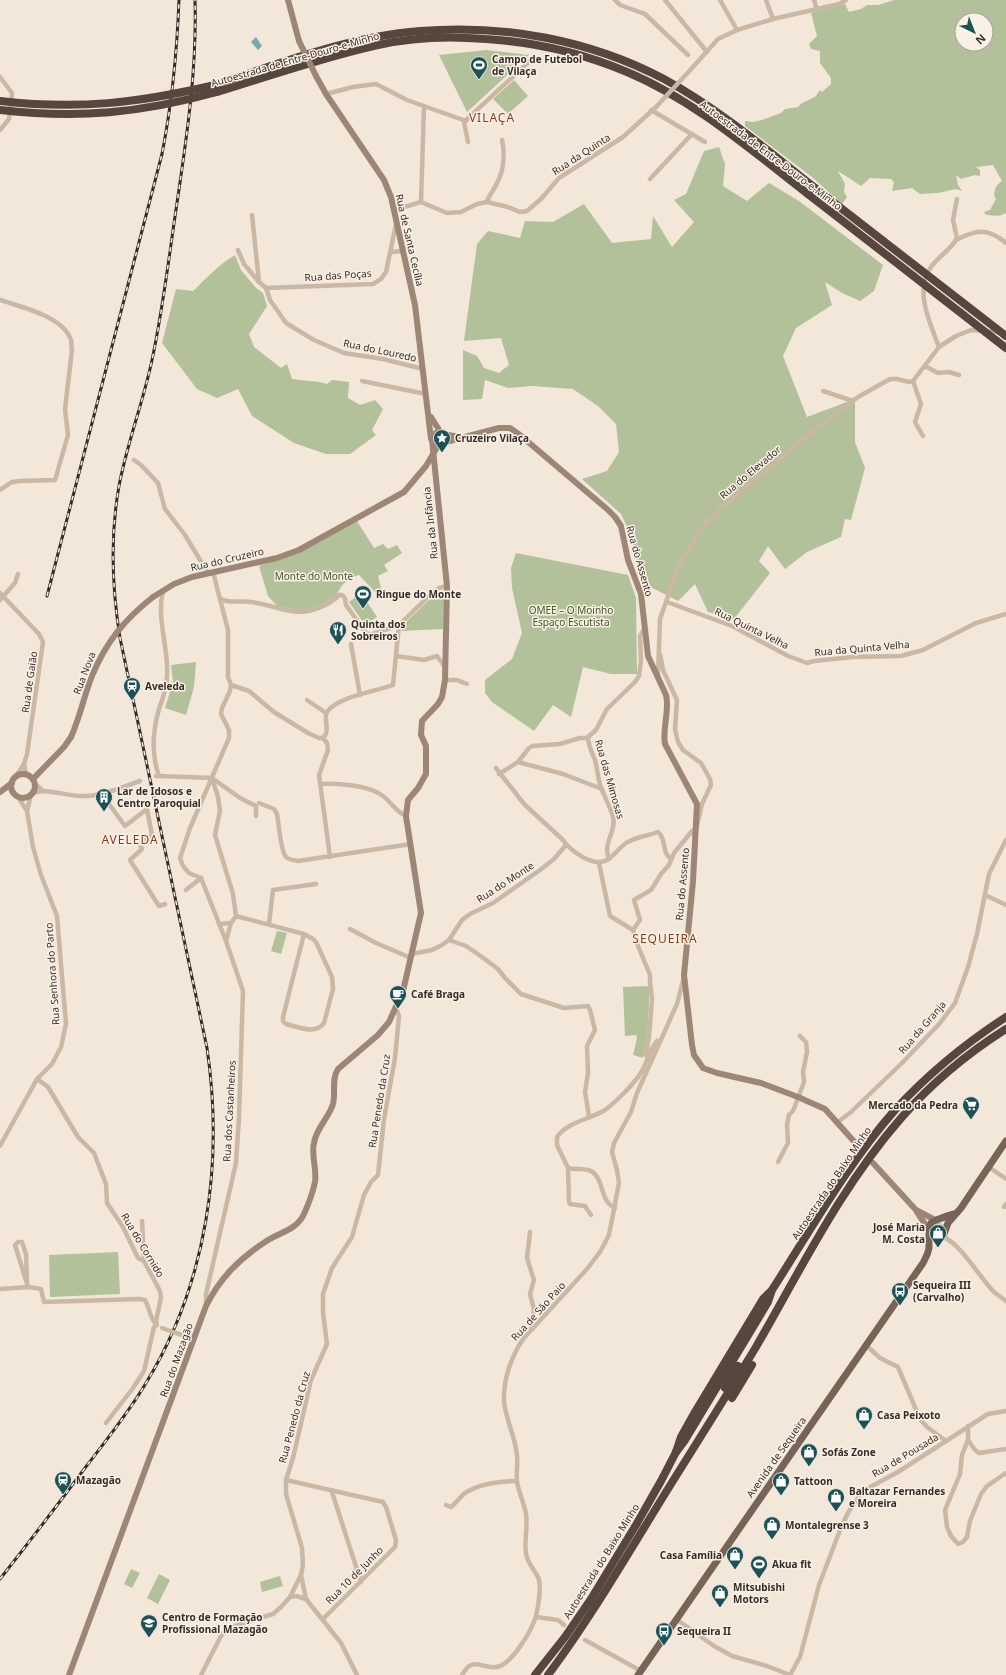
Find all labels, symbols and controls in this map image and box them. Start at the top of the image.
north arrow [954,12,994,52]
street label: Autoestrada de Entre-Douro-e-Minho [209,28,381,90]
text: N [973,31,990,48]
place label: Campo de Futebol de Vilaça [492,52,582,78]
sports icon: Campo de Futebol de Vilaça [469,55,489,80]
street label: Autoestrada de Entre-Douro-e-Minho [697,97,845,213]
district label: VILAÇA [469,109,515,126]
street label: Rua da Quinta [549,130,613,178]
street label: Rua de Santa Cecília [393,193,427,287]
street label: Rua das Poças [304,266,372,284]
street label: Rua do Louredo [342,335,418,365]
place icon: Cruzeiro Vilaça [432,428,452,453]
place label: Cruzeiro Vilaça [455,431,529,445]
street label: Rua do Elevador [716,442,784,502]
street label: Rua da Infância [419,486,441,560]
street label: Rua do Assento [623,524,657,598]
street label: Rua do Cruzeiro [189,544,265,574]
park label: Monte do Monte [275,569,354,583]
sports icon: Ringue do Monte [353,584,373,609]
place label: Ringue do Monte [376,587,461,601]
park label: OMEE – O Moinho Espaço Escutista [529,603,613,629]
street label: Rua Quinta Velha [713,604,791,652]
place label: Quinta dos Sobreiros [351,617,405,643]
restaurant icon: Quinta dos Sobreiros [328,620,348,645]
street label: Rua da Quinta Velha [814,637,910,659]
street label: Rua de Gaião [18,650,40,714]
street label: Rua Nova [69,650,99,696]
station icon: Aveleda [122,676,142,701]
place label: Aveleda [145,679,185,693]
street label: Rua das Mimosas [592,738,628,821]
place label: Lar de Idosos e Centro Paroquial [117,784,201,810]
building icon: Lar de Idosos e Centro Paroquial [94,787,114,812]
district label: AVELEDA [101,831,159,848]
street label: Rua do Assento [672,847,692,921]
street label: Rua do Monte [474,858,537,906]
street label: Rua Senhora do Parto [41,922,63,1026]
district label: SEQUEIRA [632,930,698,947]
cafe icon: Café Braga [388,984,408,1009]
place label: Café Braga [411,987,465,1001]
street label: Rua da Granja [895,997,949,1057]
street label: Rua Penedo da Cruz [365,1053,393,1149]
street label: Rua dos Castanheiros [219,1060,239,1162]
supermarket icon: Mercado da Pedra [961,1095,981,1120]
place label: Mercado da Pedra [868,1098,958,1112]
street label: Autoestrada do Baixo Minho [788,1124,874,1242]
street label: Rua do Cornido [118,1210,168,1280]
place label: José Maria M. Costa [872,1220,925,1246]
shop icon: José Maria M. Costa [928,1223,948,1248]
street label: Rua de São Paio [508,1278,568,1344]
place label: Sequeira III (Carvalho) [913,1278,971,1304]
bus stop icon: Sequeira III (Carvalho) [890,1281,910,1306]
street label: Rua do Mazagão [156,1321,196,1399]
street label: Rua Penedo da Cruz [275,1369,313,1465]
shop icon: Casa Peixoto [854,1405,874,1430]
place label: Casa Peixoto [877,1408,941,1422]
street label: Avenida de Sequeira [743,1414,809,1500]
street label: Rua de Pousada [869,1430,941,1480]
shop icon: Sofás Zone [799,1442,819,1467]
place label: Sofás Zone [822,1445,876,1459]
station icon: Mazagão [53,1470,73,1495]
shop icon: Tattoon [771,1471,791,1496]
place label: Mazagão [76,1473,121,1487]
place label: Tattoon [794,1474,833,1488]
place label: Baltazar Fernandes e Moreira [849,1484,945,1510]
shop icon: Baltazar Fernandes e Moreira [826,1487,846,1512]
street label: Autoestrada do Baixo Minho [560,1501,642,1621]
shop icon: Montalegrense 3 [762,1515,782,1540]
place label: Montalegrense 3 [785,1518,869,1532]
street label: Rua 10 de Junho [322,1543,386,1607]
shop icon: Casa Família [725,1545,745,1570]
place label: Casa Família [660,1548,722,1562]
sports icon: Akua fit [749,1554,769,1579]
place label: Akua fit [772,1557,812,1571]
place label: Mitsubishi Motors [733,1580,785,1606]
shop icon: Mitsubishi Motors [710,1583,730,1608]
place label: Centro de Formação Profissional Mazagão [162,1610,268,1636]
school or university icon: Centro de Formação Profissional Mazagão [139,1613,159,1638]
bus stop icon: Sequeira II [654,1621,674,1646]
place label: Sequeira II [677,1624,731,1638]

